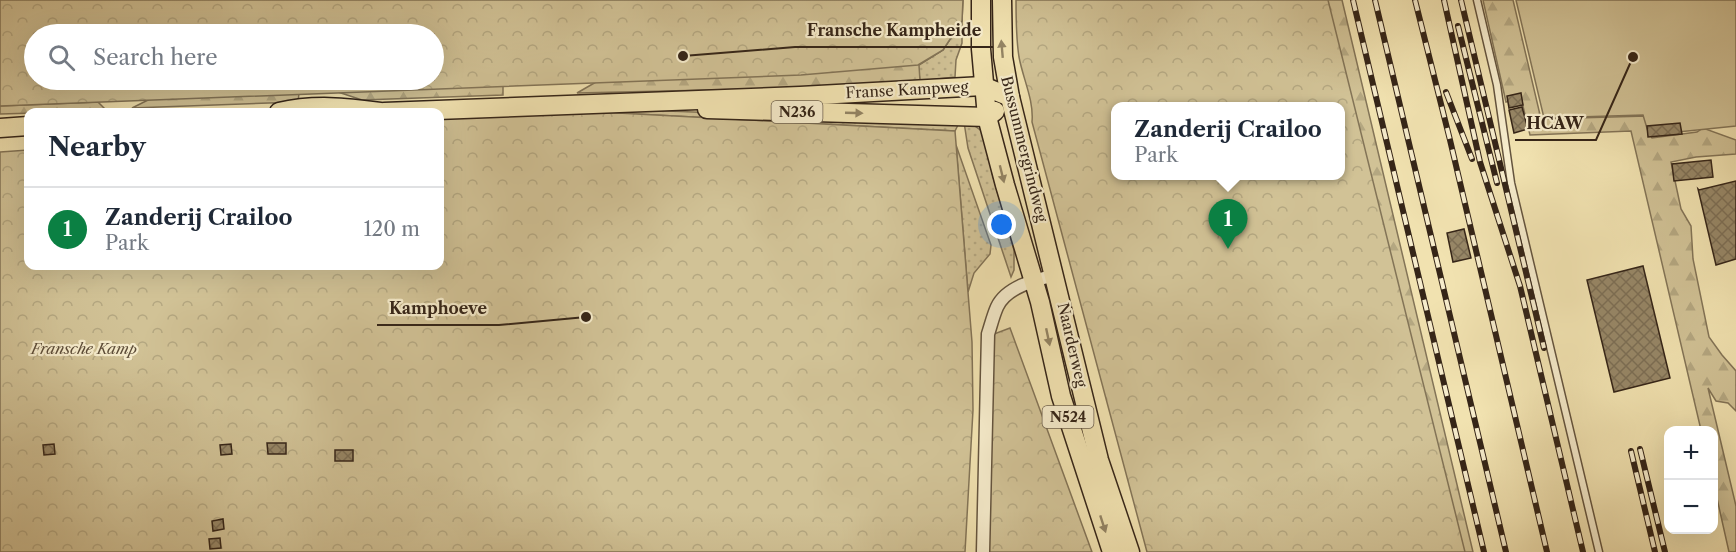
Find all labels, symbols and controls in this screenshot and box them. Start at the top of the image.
callout: Fransche Kampheide [795,13,993,47]
text: Fransche Kampheide [807,20,982,40]
search box [24,24,444,90]
one-way arrow [997,39,1007,58]
icon: search [45,41,78,74]
text: Search here [93,44,218,71]
street label: Bussummergrindweg [997,74,1052,224]
street label: Franse Kampweg [845,77,969,102]
road number: N236 [772,101,822,123]
popup [1111,102,1345,180]
callout: HCAW [1515,106,1596,140]
one-way arrow [844,108,863,118]
text: HCAW [1526,113,1585,133]
text: Zanderij Crailoo [1134,116,1322,143]
text: Nearby [48,131,146,163]
text: Park [1134,143,1178,167]
one-way arrow [997,165,1007,183]
pin: 1 [1208,200,1248,249]
text: Zanderij Crailoo [105,204,292,231]
your location [987,210,1016,239]
text: 1 [63,217,72,241]
text: 120 m [363,217,420,241]
text: Park [105,231,148,255]
callout: Kamphoeve [377,291,499,325]
text: Kamphoeve [389,298,487,318]
street label: Naarderweg [1054,301,1091,389]
one-way arrow [1044,327,1053,346]
park label: Fransche Kamp [30,339,137,358]
road number: N524 [1042,406,1094,428]
map controls [1664,426,1718,534]
button: + [1664,426,1718,480]
button: − [1664,480,1718,534]
one-way arrow [1098,515,1108,533]

